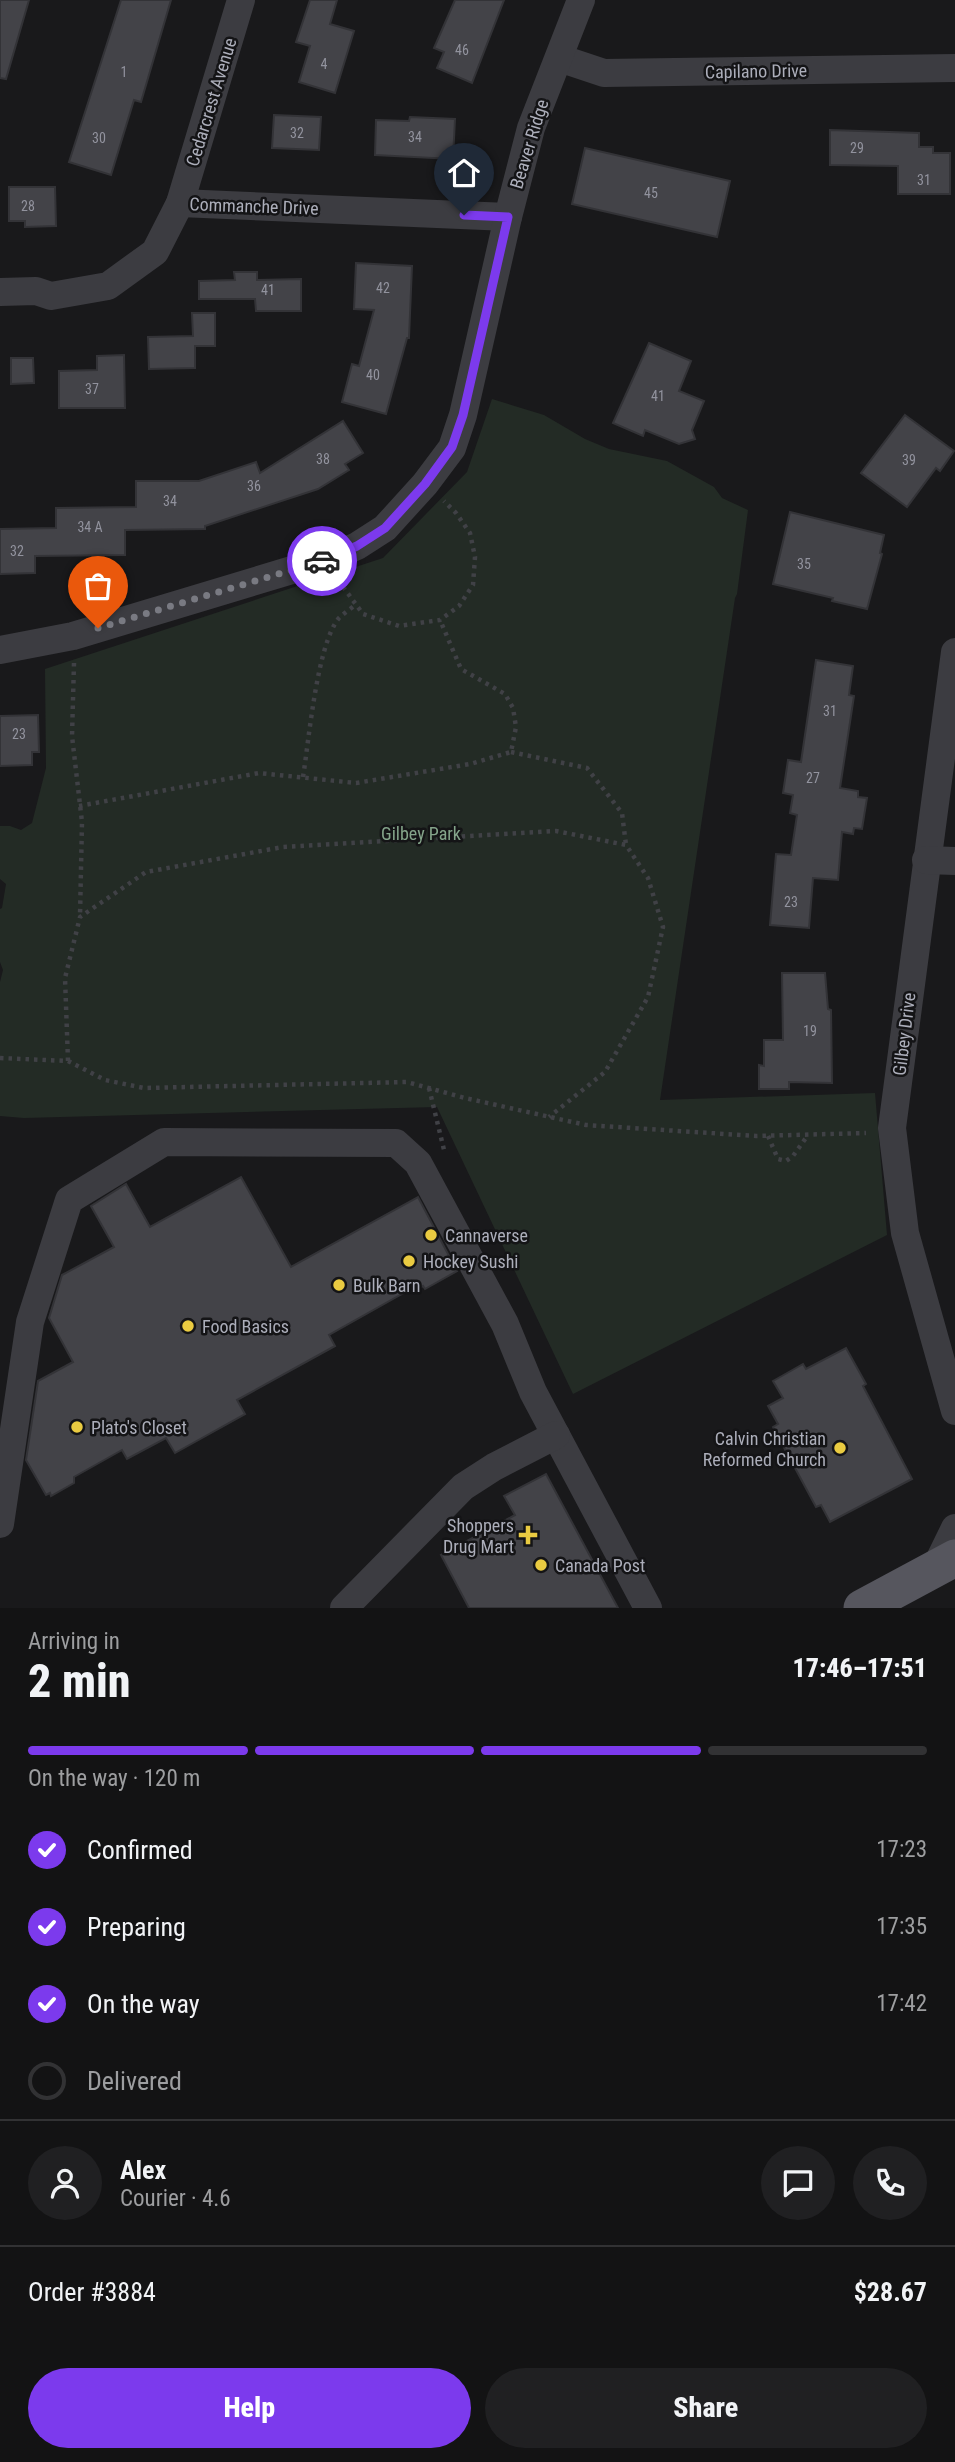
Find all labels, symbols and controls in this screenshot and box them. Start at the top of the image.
street label: Cedarcrest Avenue [182,35,240,169]
house number: 46 [455,42,469,58]
house number: 4 [321,56,328,72]
street label: Capilano Drive [705,60,807,82]
house number: 1 [121,64,127,80]
street label: Beaver Ridge [505,97,553,191]
house number: 32 [290,125,304,141]
house number: 34 [408,129,422,145]
house number: 30 [92,130,106,146]
house number: 29 [850,140,864,156]
pin [434,143,494,215]
icon: home [445,154,483,192]
house number: 31 [917,172,931,188]
house number: 45 [644,185,658,201]
street label: Commanche Drive [189,193,319,219]
house number: 28 [21,198,35,214]
house number: 42 [376,280,390,296]
house number: 41 [261,282,275,298]
house number: 40 [366,367,380,383]
house number: 37 [85,381,99,397]
house number: 41 [651,388,665,404]
house number: 38 [316,451,330,467]
house number: 39 [902,452,916,468]
house number: 36 [247,478,261,494]
house number: 34 [163,493,177,509]
house number: 34 A [77,519,103,535]
courier [287,526,357,596]
icon: car [303,542,341,580]
house number: 32 [10,543,24,559]
pin [68,556,128,628]
house number: 35 [797,556,811,572]
icon: bag [79,567,117,605]
house number: 31 [823,703,837,719]
house number: 23 [12,726,26,742]
house number: 27 [806,770,820,786]
park label: Gilbey Park [381,823,461,844]
house number: 23 [784,894,798,910]
street label: Gilbey Drive [888,991,920,1077]
house number: 19 [803,1023,817,1039]
place label: Cannaverse [445,1225,528,1246]
marker: Cannaverse [423,1227,439,1243]
place label: Hockey Sushi [423,1251,518,1272]
marker: Hockey Sushi [401,1253,417,1269]
place label: Bulk Barn [353,1275,421,1296]
marker: Bulk Barn [331,1277,347,1293]
place label: Food Basics [202,1316,289,1337]
marker: Food Basics [180,1318,196,1334]
place label: Plato's Closet [91,1417,187,1438]
marker: Plato's Closet [69,1419,85,1435]
place label: Calvin Christian Reformed Church [703,1428,826,1470]
marker: Calvin Christian Reformed Church [832,1440,848,1456]
place label: Shoppers Drug Mart [443,1515,514,1557]
marker: Shoppers Drug Mart [520,1527,536,1543]
place label: Canada Post [555,1555,645,1576]
marker: Canada Post [533,1557,549,1573]
text: Arriving in [28,1628,120,1655]
text: 17:46–17:51 [793,1653,927,1683]
text: 2 min [28,1654,131,1708]
text: On the way · 120 m [28,1765,200,1792]
icon: check [28,1831,66,1869]
text: Confirmed [87,1835,193,1865]
text: 17:23 [876,1836,927,1863]
icon: check [28,1908,66,1946]
text: Preparing [87,1912,186,1942]
text: 17:35 [876,1913,927,1940]
icon: check [28,1985,66,2023]
text: On the way [87,1989,200,2019]
text: 17:42 [876,1990,927,2017]
text: Delivered [87,2066,182,2096]
button: person [28,2146,102,2220]
button: chat [761,2146,835,2220]
button: phone [853,2146,927,2220]
text: Alex [120,2155,166,2185]
text: Courier · 4.6 [120,2185,231,2212]
text: Order #3884 [28,2277,156,2307]
text: $28.67 [854,2277,927,2307]
button: Help [28,2368,471,2448]
button: Share [485,2368,927,2448]

